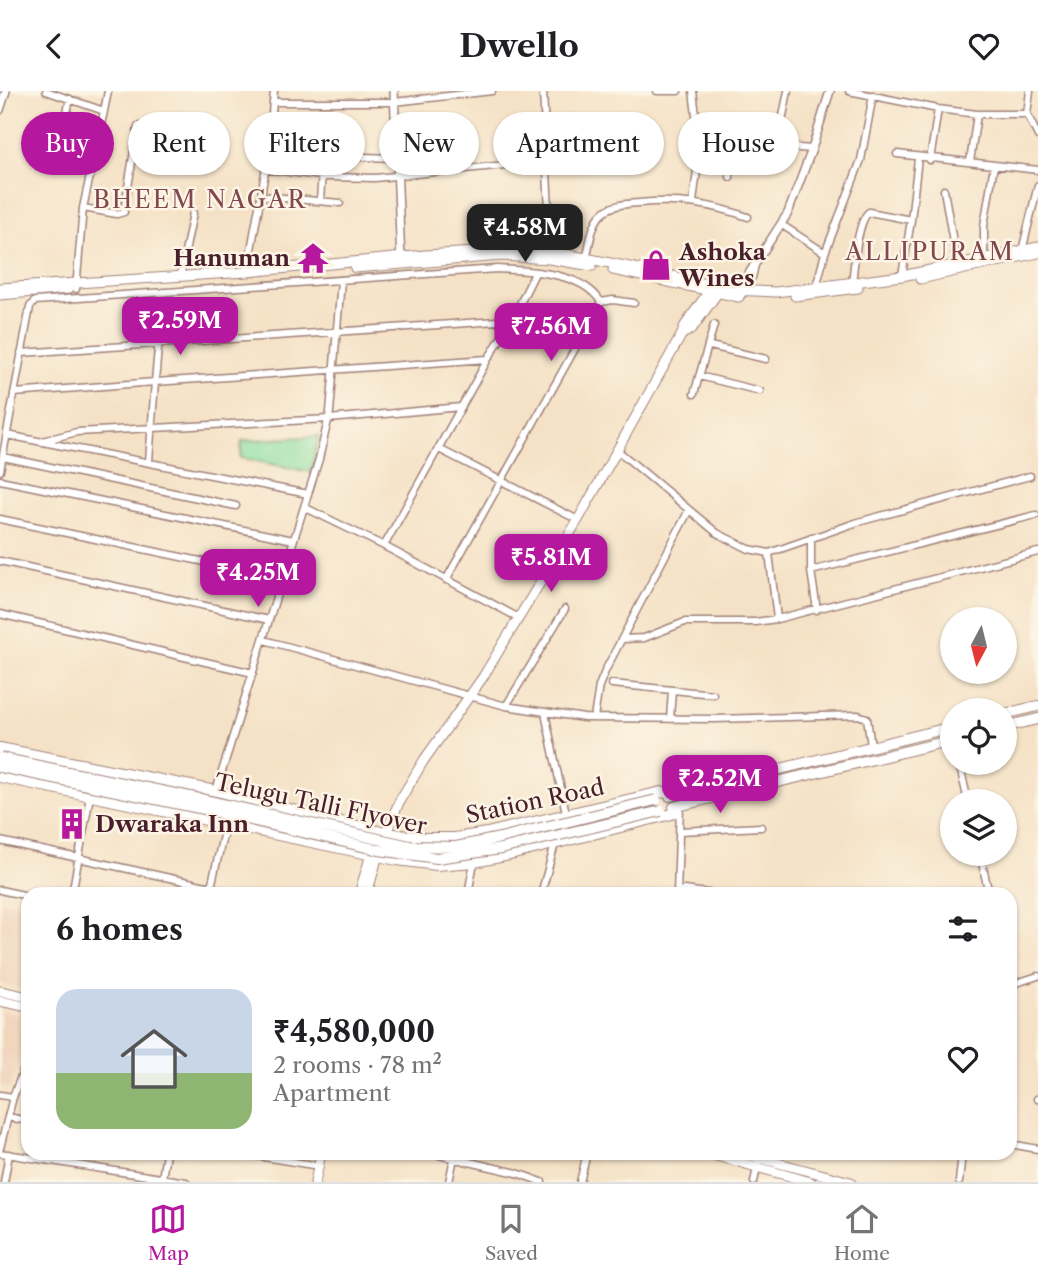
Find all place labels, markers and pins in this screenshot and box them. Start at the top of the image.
pin: ₹4.58M [468,205,582,264]
place label: Ashoka Wines [678,238,767,292]
temple icon: Hanuman [296,241,330,275]
place label: Hanuman [173,244,290,272]
shop icon: Ashoka Wines [639,248,673,282]
pin: ₹2.59M [123,297,237,357]
pin: ₹7.56M [494,303,608,363]
pin: ₹5.81M [494,535,608,594]
pin: ₹4.25M [201,549,315,609]
pin: ₹2.52M [663,755,777,815]
building icon: Dwaraka Inn [55,807,89,841]
place label: Dwaraka Inn [95,810,249,838]

